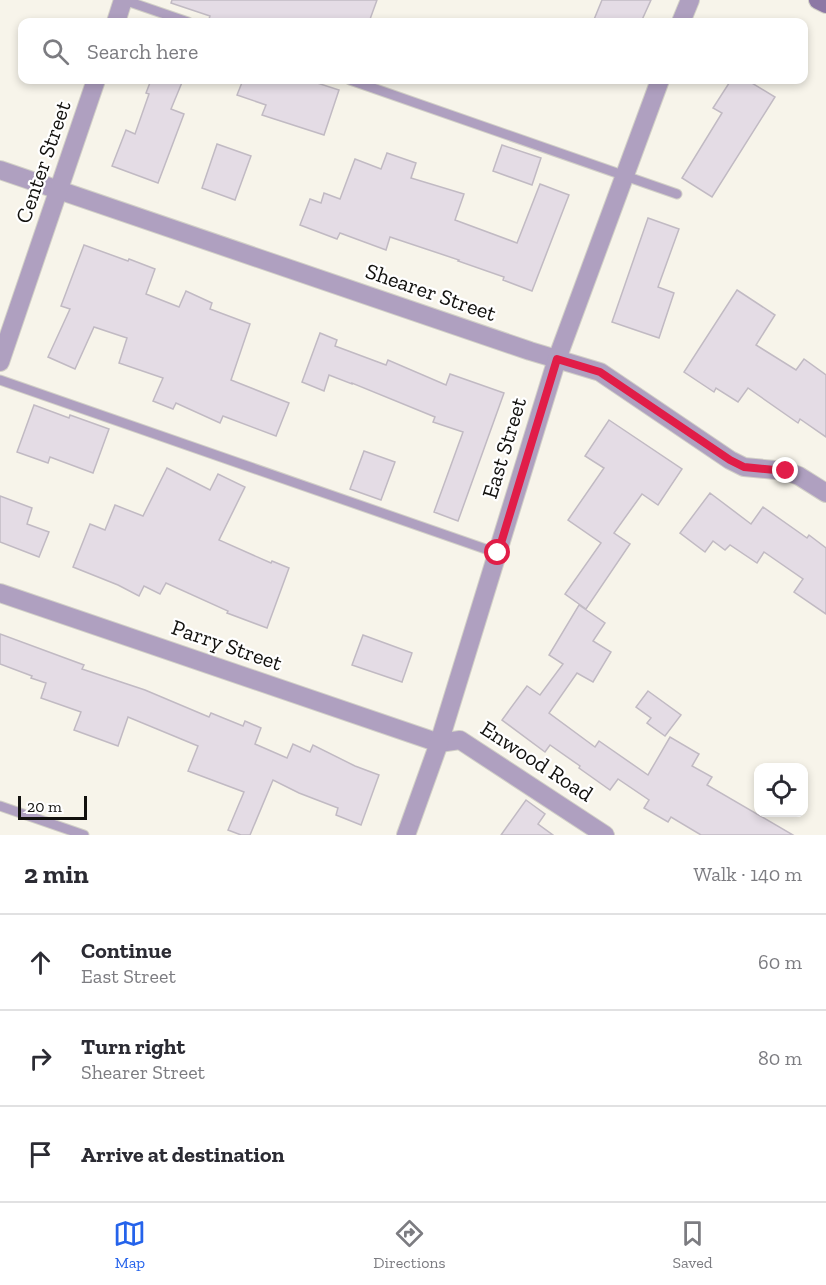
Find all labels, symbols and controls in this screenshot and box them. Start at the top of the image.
search box [18,18,808,84]
icon: search [39,35,72,68]
text: Search here [87,38,198,65]
street label: Center Street [9,97,77,227]
street label: Shearer Street [362,257,501,327]
street label: East Street [476,393,532,502]
route end [772,457,798,483]
route start [484,539,510,565]
street label: Parry Street [168,613,287,677]
street label: Enwood Road [476,715,598,807]
map controls [754,763,808,817]
button: locate [754,763,808,817]
scale bar [18,793,87,820]
text: 20 m [27,797,62,816]
text: 2 min [24,858,89,890]
text: Walk · 140 m [694,862,802,886]
text: Continue [81,937,172,964]
icon: ahead [24,946,57,979]
text: 60 m [758,950,802,974]
text: East Street [81,964,176,988]
text: Turn right [81,1033,185,1060]
icon: right [24,1042,57,1075]
text: 80 m [758,1046,802,1070]
text: Shearer Street [81,1060,205,1084]
icon: arrive [24,1138,57,1171]
text: Arrive at destination [81,1141,284,1168]
tab: Map [113,1217,146,1272]
tab: Directions [373,1217,446,1272]
tab: Saved [672,1217,713,1272]

